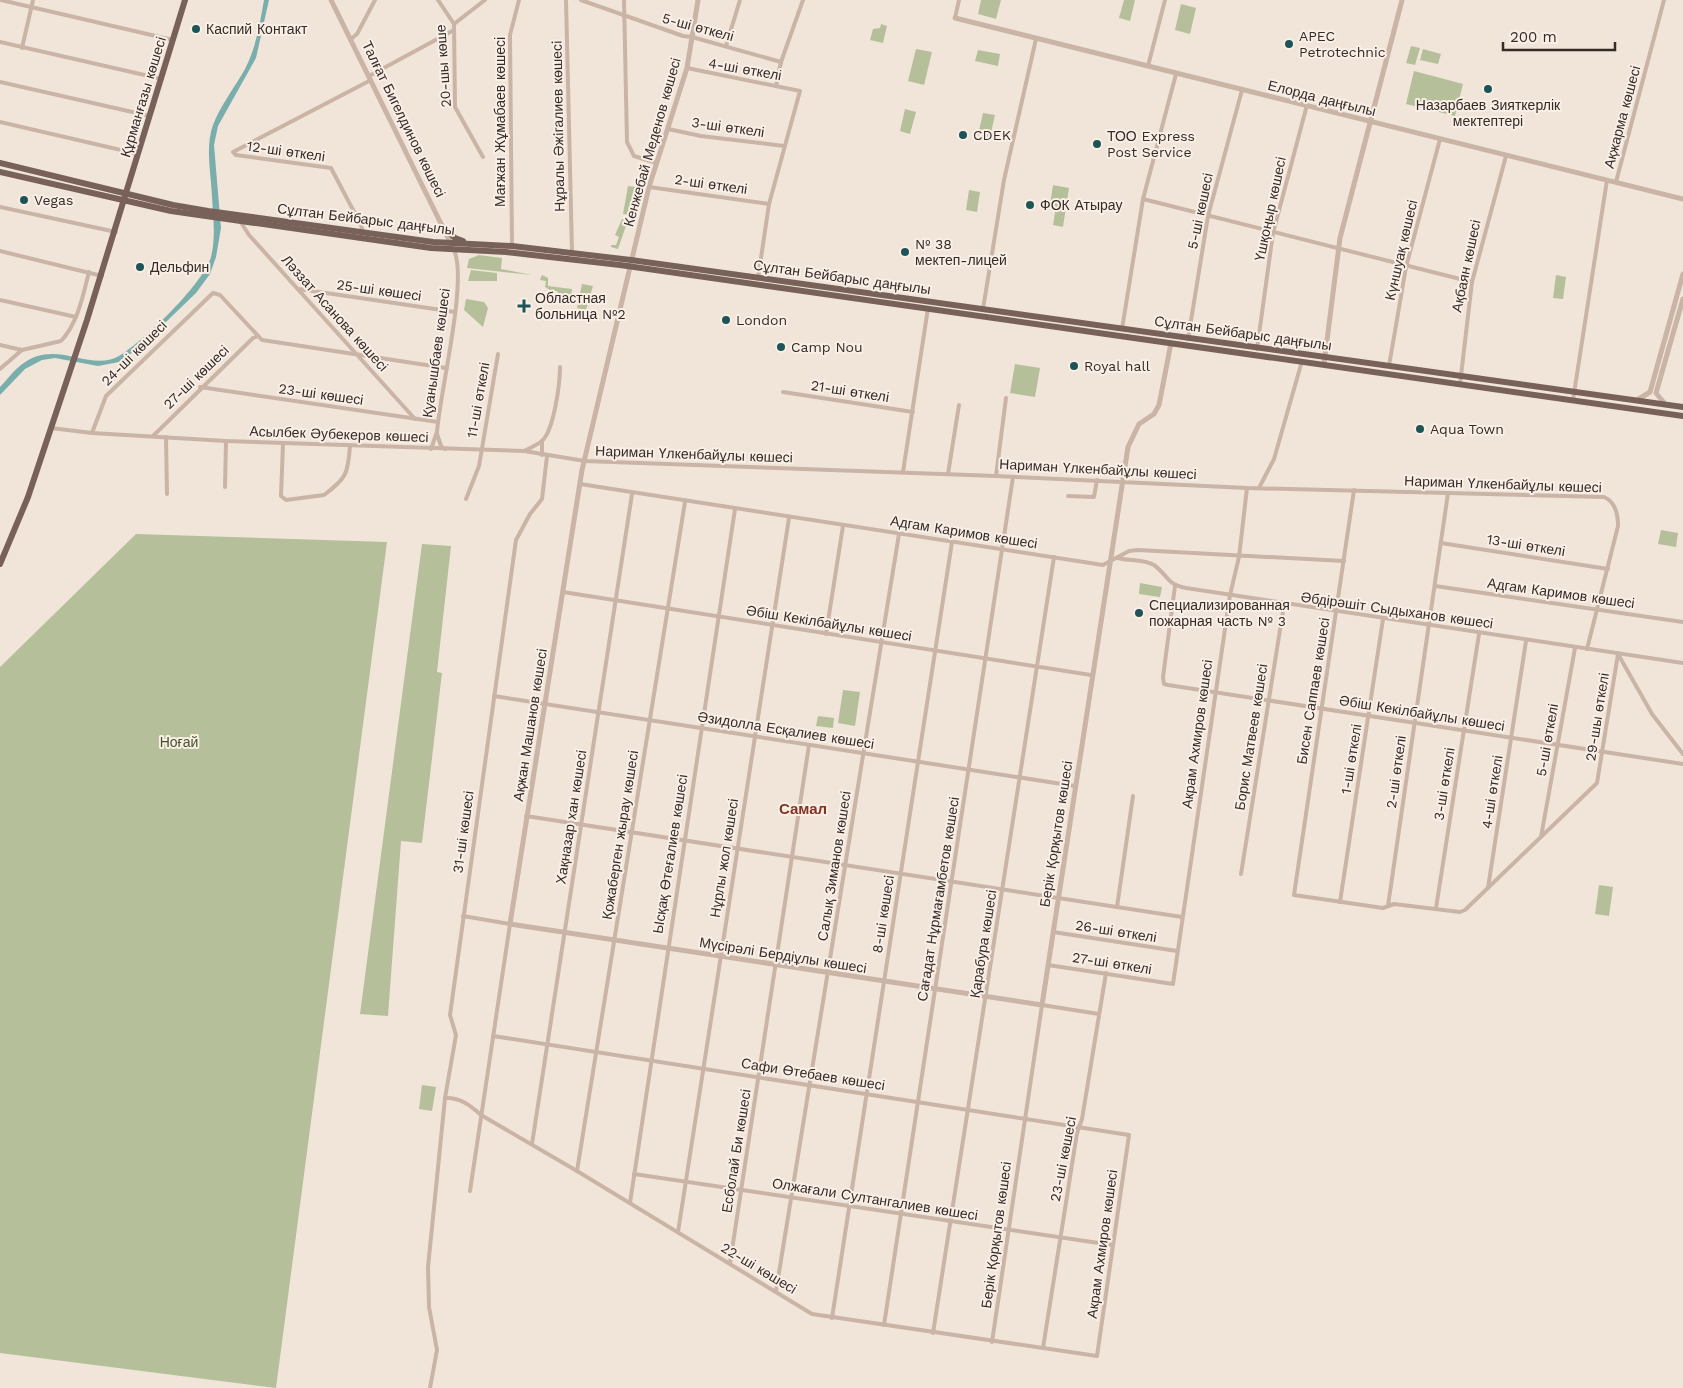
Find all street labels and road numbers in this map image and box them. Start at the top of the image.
street label: 5-ші өткелі [660,10,736,44]
street label: 20-шы көше [432,24,454,108]
street label: Құрманғазы көшесі [117,35,169,159]
street label: Мағжан Жұмабаев көшесі [492,37,508,207]
street label: Талғат Бигелдинов көшесі [359,38,449,200]
street label: Нұралы Әжiгалиев көшесi [549,40,567,212]
street label: 4-ші өткелі [707,55,783,83]
street label: Кенжебай Меденов көшесі [620,56,684,228]
street label: Ақжарма көшесі [1601,64,1643,170]
street label: Елорда даңғылы [1266,77,1378,119]
street label: 3-ші өткелі [690,114,766,140]
street label: 12-ші өткелі [246,138,326,164]
street label: Үшқоңыр көшесі [1251,155,1289,263]
street label: 2-ші өткелі [674,171,748,197]
street label: 5-ші көшесі [1184,171,1216,251]
street label: Күншуақ көшесі [1382,198,1420,302]
street label: Сұлтан Бейбарыс даңғылы [276,200,456,238]
street label: Ақбаян көшесі [1448,218,1484,314]
street label: Ләззат Асанова көшесі [279,252,391,374]
street label: Сұлтан Бейбарыс даңғылы [752,257,932,297]
street label: 25-ші көшесі [335,276,423,304]
street label: Қуанышбаев көшесі [419,287,453,419]
street label: Сұлтан Бейбарыс даңғылы [1153,313,1333,353]
street label: 24-ші көшесі [98,317,170,389]
street label: 27-ші көшесі [160,342,232,412]
street label: 11-ші өткелі [463,361,493,439]
street label: 21-ші өткелі [810,377,890,405]
street label: 23-ші көшесі [277,380,365,408]
street label: Асылбек Әубекеров көшесі [249,423,429,445]
street label: Нариман Үлкенбайұлы көшесі [595,443,793,465]
street label: Нариман Үлкенбайұлы көшесі [999,456,1197,482]
street label: Нариман Үлкенбайұлы көшесі [1404,473,1602,495]
street label: Адгам Каримов көшесі [889,512,1039,552]
street label: 13-ші өткелі [1486,531,1566,559]
street label: Адгам Каримов көшесі [1486,575,1636,611]
street label: Әбдірәшіт Сыдыханов көшесі [1300,589,1494,631]
street label: Әбіш Кекілбайұлы көшесі [745,602,913,644]
street label: Бисен Саппаев көшесі [1293,616,1333,766]
street label: Ақжан Машанов көшесі [510,647,550,803]
street label: Акрам Ахмиров көшесі [1179,659,1215,809]
street label: Борис Матвеев көшесі [1232,663,1270,811]
street label: 29-шы өткелі [1582,672,1612,762]
street label: Әбіш Кекілбайұлы көшесі [1338,692,1506,734]
street label: 5-ші өткелі [1533,702,1561,778]
street label: Әзидолла Есқалиев көшесі [697,708,875,752]
street label: 1-ші өткелі [1338,723,1364,795]
street label: 2-ші өткелі [1383,735,1409,809]
street label: 3-ші өткелі [1430,746,1458,822]
street label: Хақназар хан көшесі [552,749,590,885]
street label: Қожаберген жырау көшесі [599,749,641,921]
street label: 4-ші өткелі [1478,754,1506,830]
street label: Берік Қорқытов көшесі [1037,760,1075,908]
street label: Ысқақ Өтеғалиев көшесі [650,773,690,935]
street label: 31-ші көшесі [449,790,477,874]
street label: Салық Зиманов көшесі [814,790,854,942]
street label: Сағадат Нұрмағамбетов көшесі [914,796,962,1002]
street label: Нұрлы жол көшесі [707,797,741,919]
street label: 8-шi көшесi [869,874,897,954]
street label: Қарабура көшесі [967,889,999,999]
street label: 26-ші өткелі [1074,917,1158,945]
street label: Мүсірәлі Бердіұлы көшесі [698,934,868,976]
street label: 27-ші өткелі [1071,949,1153,977]
street label: Сафи Өтебаев көшесі [740,1055,886,1093]
street label: Есболай Би көшесі [718,1088,754,1214]
street label: 23-шi көшесi [1047,1115,1079,1203]
street label: Берік Қорқытов көшесі [978,1161,1014,1309]
street label: Акрам Ахмиров көшесі [1084,1169,1120,1319]
street label: Олжағали Султангалиев көшесі [771,1175,979,1223]
street label: 22-ші көшесі [718,1239,800,1297]

